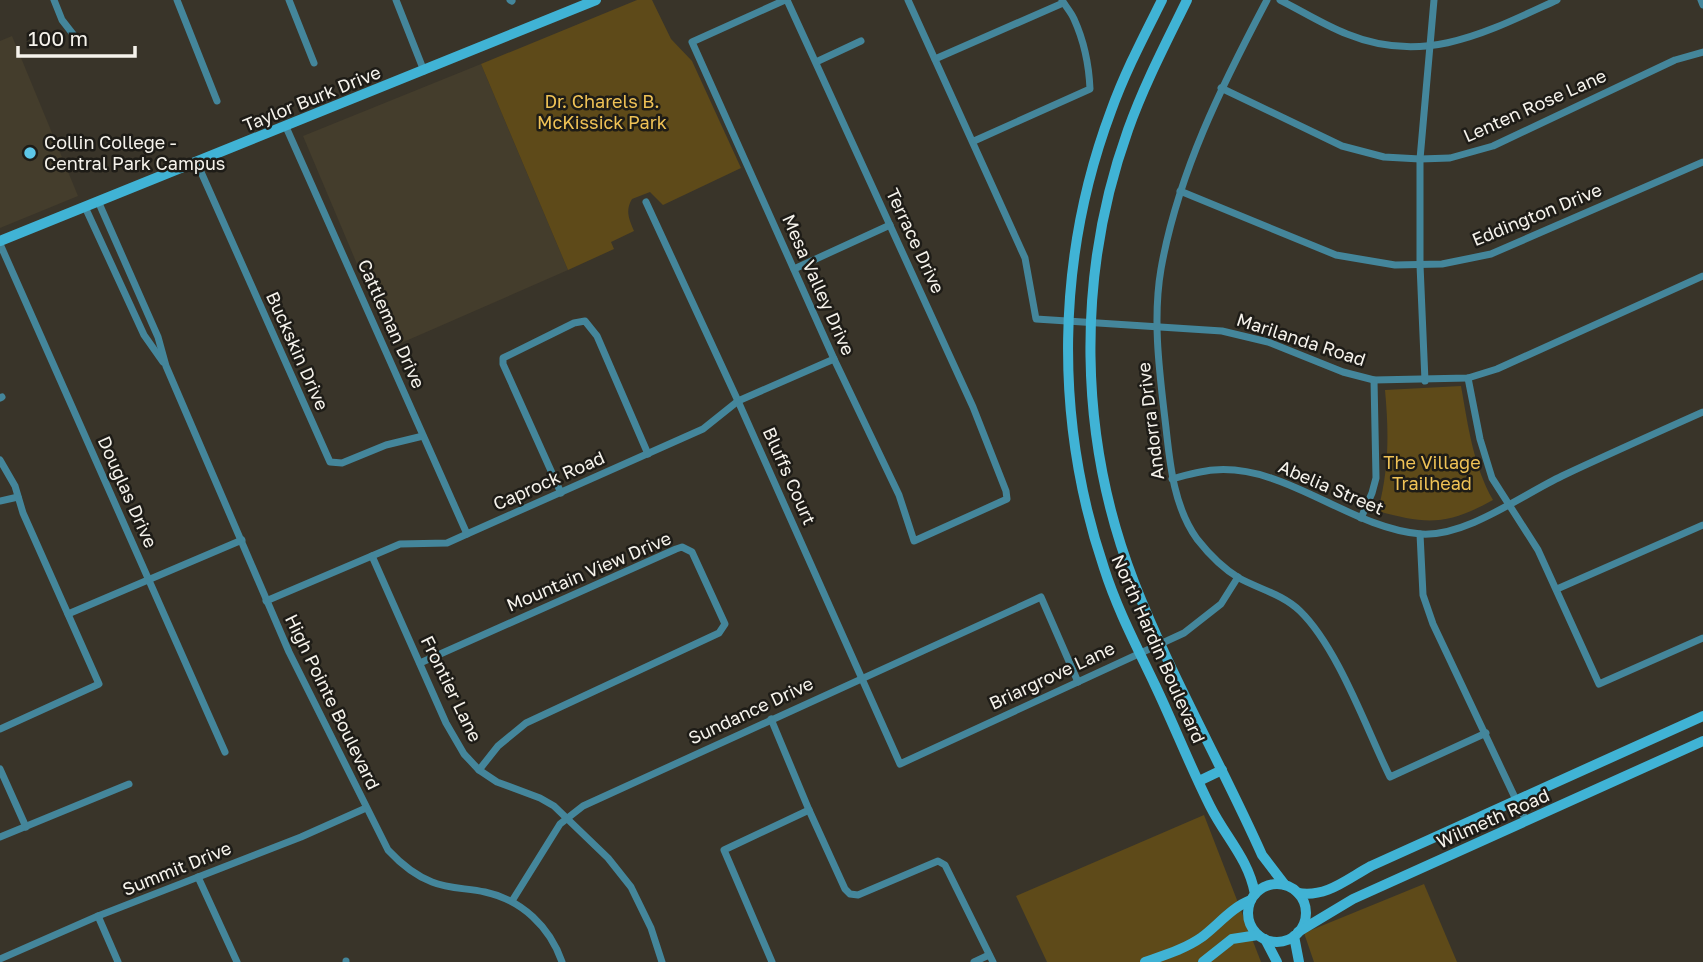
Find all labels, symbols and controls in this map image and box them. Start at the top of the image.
scale bar [18,14,135,58]
text: 100 m [28,25,88,51]
street label: Taylor Burk Drive [240,60,384,136]
street label: Lenten Rose Lane [1460,64,1609,146]
park label: Dr. Charels B. McKissick Park [537,90,667,133]
place label: Collin College - Central Park Campus [44,131,225,174]
marker: Collin College - Central Park Campus [22,145,38,161]
street label: Eddington Drive [1468,178,1605,250]
street label: Terrace Drive [882,185,950,297]
street label: Mesa Valley Drive [778,211,860,358]
street label: Cattleman Drive [354,256,430,391]
street label: Buckskin Drive [262,288,334,413]
street label: Marilanda Road [1234,308,1369,370]
street label: Andorra Drive [1132,361,1168,481]
street label: Bluffs Court [759,423,821,528]
street label: Douglas Drive [93,432,162,551]
street label: Caprock Road [489,446,608,514]
park label: The Village Trailhead [1383,451,1481,494]
street label: Abelia Street [1275,455,1387,519]
street label: Mountain View Drive [503,526,674,616]
street label: North Hardin Boulevard [1107,551,1210,746]
street label: High Pointe Boulevard [281,610,385,793]
street label: Frontier Lane [417,632,487,745]
street label: Briargrove Lane [985,636,1118,714]
street label: Sundance Drive [685,672,816,749]
street label: Wilmeth Road [1433,783,1552,853]
street label: Summit Drive [119,836,234,900]

